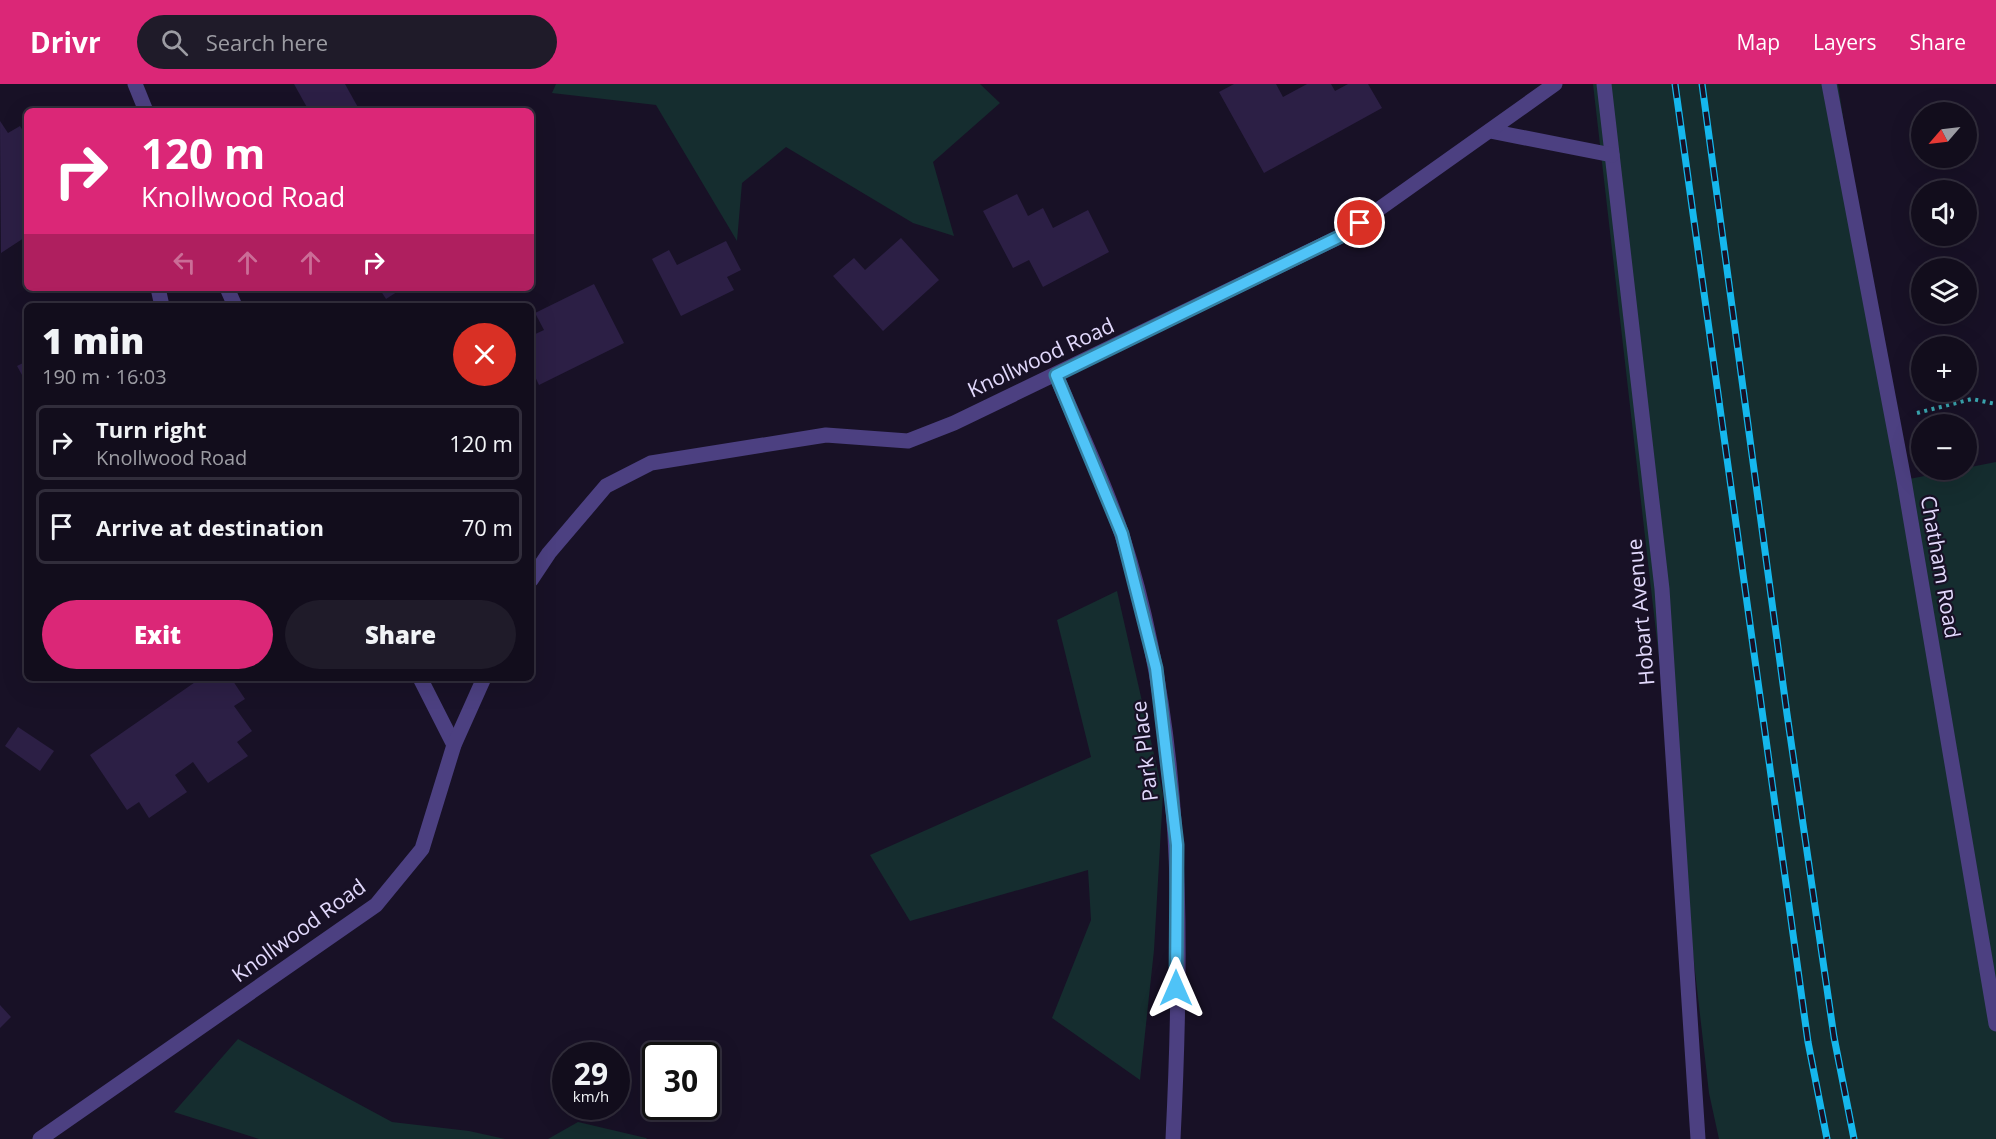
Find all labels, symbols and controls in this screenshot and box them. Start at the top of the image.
search box [137,15,557,69]
text: Drivr [30,23,101,61]
icon: search [158,26,191,59]
text: Search here [206,27,328,57]
text: Map [1737,28,1780,56]
text: Layers [1813,28,1877,56]
text: Share [1910,28,1966,56]
north arrow [1911,102,1977,168]
map controls [1911,102,1977,480]
text: 120 m [141,124,265,181]
icon: right [42,132,120,210]
text: Knollwood Road [141,178,345,215]
button: sound [1911,180,1977,246]
pin [1334,197,1385,248]
icon: arrive [1343,206,1376,239]
icon: left [168,246,201,279]
icon: ahead [231,246,264,279]
icon: ahead [294,246,327,279]
icon: right [357,246,390,279]
button: layers [1911,258,1977,324]
street label: Knollwood Road [963,311,1119,403]
text: 1 min [42,316,144,365]
button: close [453,323,516,386]
button: + [1911,336,1977,402]
text: 190 m · 16:03 [42,363,167,390]
text: Turn right [96,414,207,444]
button: − [1911,414,1977,480]
icon: right [45,426,78,459]
text: 120 m [449,428,513,458]
text: Knollwood Road [96,444,247,471]
street label: Chatham Road [1915,493,1967,641]
icon: arrive [45,510,78,543]
text: Arrive at destination [96,512,324,542]
text: 70 m [462,512,513,542]
street label: Hobart Avenue [1620,538,1660,687]
button: Exit [42,600,273,669]
button: Share [285,600,516,669]
street label: Park Place [1124,699,1164,803]
street label: Knollwood Road [226,872,371,988]
position arrow [1144,956,1208,1020]
speed limit sign: 30 [642,1042,720,1120]
text: 29 [574,1053,608,1094]
text: km/h [573,1086,609,1106]

